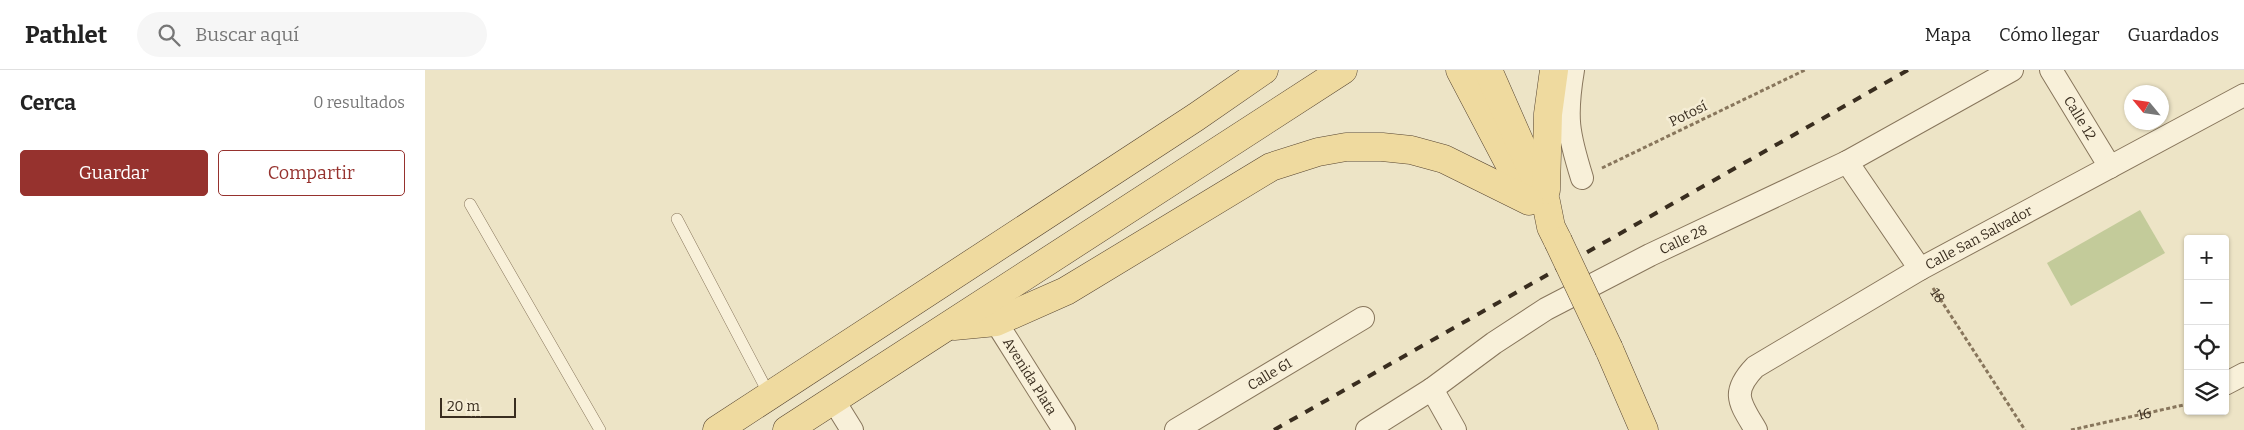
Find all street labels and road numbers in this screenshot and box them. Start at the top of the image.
street label: Calle 12 [2060,93,2100,143]
street label: Potosí [1666,97,1710,130]
street label: Calle San Salvador [1922,202,2035,273]
street label: Calle 28 [1656,221,1710,258]
street label: 18 [1927,285,1949,306]
street label: Avenida Plata [999,334,1061,418]
street label: Calle 61 [1244,354,1295,394]
street label: 16 [2136,404,2153,424]

